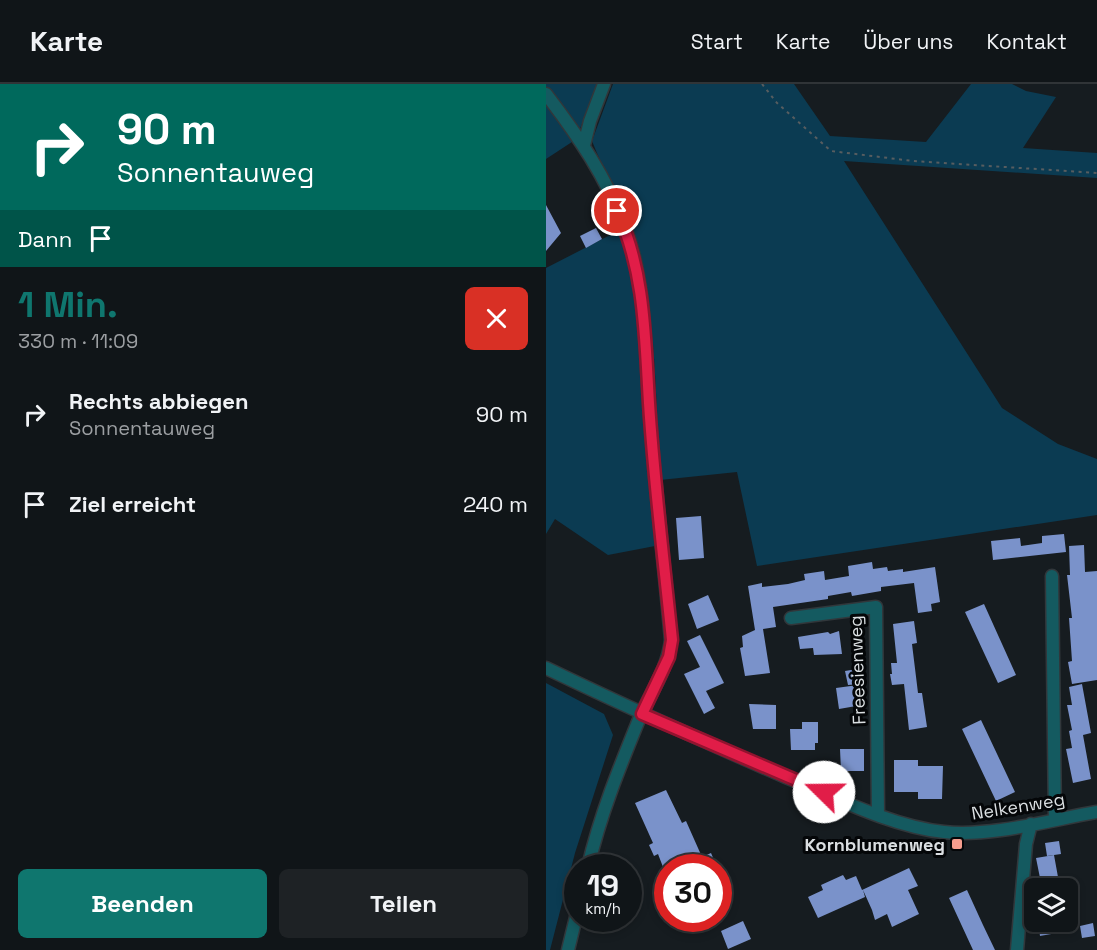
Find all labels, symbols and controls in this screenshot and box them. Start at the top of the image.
text: Karte [30,23,103,59]
text: Start [691,28,743,55]
text: Karte [776,28,830,55]
text: Über uns [863,28,953,55]
text: Kontakt [986,28,1067,55]
text: 90 m [117,103,217,156]
icon: right [18,108,96,186]
text: Sonnentauweg [117,155,314,190]
pin [591,185,642,236]
icon: arrive [600,194,633,227]
icon: arrive [84,222,117,255]
text: Dann [18,225,72,253]
text: 1 Min. [18,282,118,328]
button: close [465,287,528,350]
text: 330 m · 11:09 [18,328,138,354]
text: Rechts abbiegen [69,387,249,415]
icon: right [18,398,51,431]
text: 90 m [476,400,528,428]
text: Sonnentauweg [69,415,215,441]
icon: arrive [18,488,51,521]
text: Ziel erreicht [69,490,196,518]
text: 240 m [463,490,528,518]
street label: Freesienweg [844,615,870,725]
position arrow [792,760,856,824]
street label: Nelkenweg [970,787,1066,825]
place label: Kornblumenweg [805,833,945,856]
marker: Kornblumenweg [950,837,964,851]
speed limit sign: 30 [654,854,732,932]
text: 19 [587,866,619,905]
button: Beenden [18,869,267,938]
button: Teilen [279,869,528,938]
map controls [1024,878,1078,932]
button: layers [1024,878,1078,932]
text: km/h [585,899,621,918]

